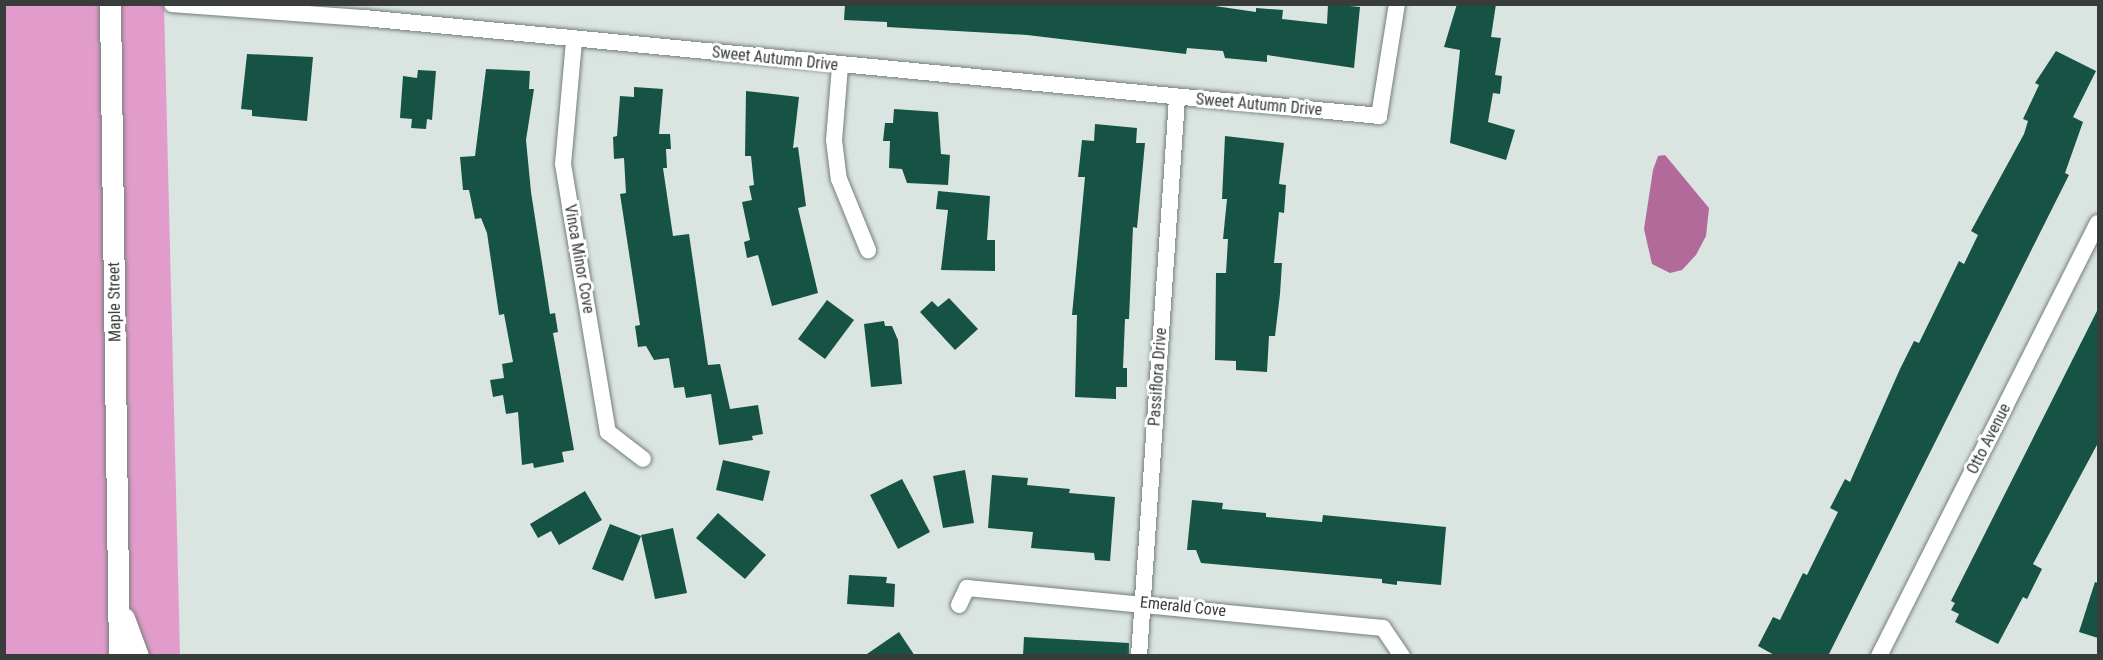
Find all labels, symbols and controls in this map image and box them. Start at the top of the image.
street label: Sweet Autumn Drive [711,43,839,75]
street label: Sweet Autumn Drive [1195,90,1323,120]
street label: Vinca Minor Cove [560,203,598,315]
street label: Maple Street [105,262,125,342]
street label: Passiflora Drive [1145,327,1171,427]
street label: Otto Avenue [1963,400,2015,478]
street label: Emerald Cove [1139,593,1227,621]

